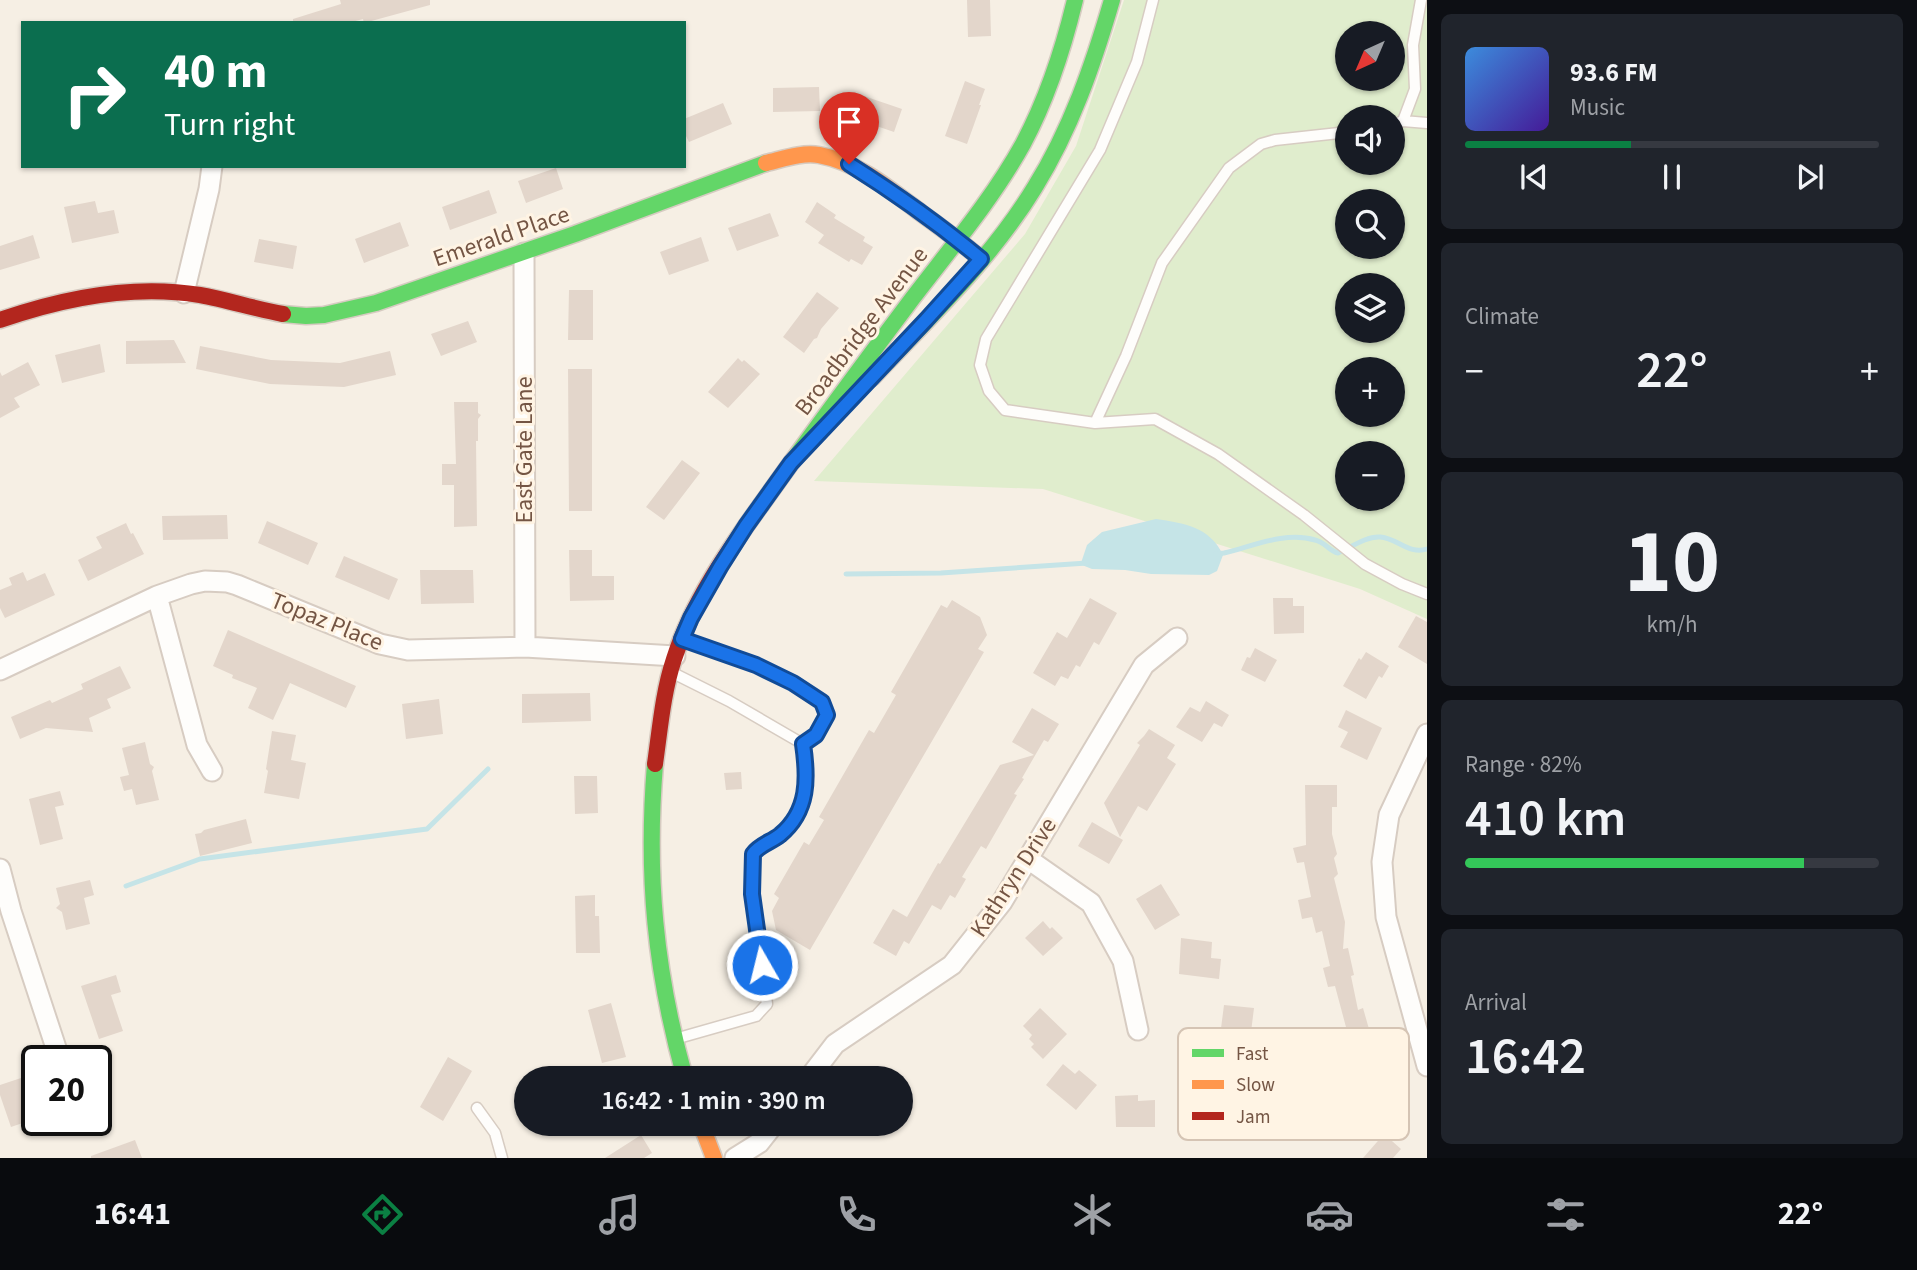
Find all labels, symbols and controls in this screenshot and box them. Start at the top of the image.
north arrow [1335,21,1405,91]
map controls [1335,21,1405,511]
text: 40 m [164,37,268,107]
icon: right [49,49,140,140]
text: 93.6 FM [1570,54,1658,91]
text: Music [1570,91,1625,124]
pin [819,92,879,164]
text: Turn right [164,102,295,148]
icon: arrive [830,103,868,141]
button: sound [1335,105,1405,175]
icon: previous [1515,158,1553,196]
icon: pause [1653,158,1691,196]
icon: next [1791,158,1829,196]
button: search [1335,189,1405,259]
street label: Emerald Place [428,197,574,276]
street label: Broadbridge Avenue [786,239,937,423]
button: layers [1335,273,1405,343]
text: Climate [1465,300,1539,333]
text: 22° [1636,334,1708,408]
text: − [1465,345,1484,399]
text: + [1860,345,1879,399]
button: + [1335,357,1405,427]
street label: East Gate Lane [507,376,542,524]
button: − [1335,441,1405,511]
text: 10 [1624,498,1720,627]
street label: Topaz Place [265,583,388,660]
text: km/h [1646,608,1698,641]
text: Range · 82% [1465,748,1582,781]
text: 410 km [1465,782,1626,856]
street label: Kathryn Drive [961,810,1065,944]
position arrow [725,928,799,1002]
text: Arrival [1465,986,1527,1019]
text: 16:42 [1465,1020,1586,1094]
legend [1178,1028,1409,1140]
text: Fast [1236,1041,1269,1068]
speed limit sign: 20 [21,1045,112,1136]
text: Slow [1236,1072,1275,1099]
text: 16:42 · 1 min · 390 m [601,1082,826,1119]
text: Jam [1236,1104,1270,1131]
icon: directions [358,1190,407,1239]
icon: music [595,1190,644,1239]
icon: phone [832,1190,881,1239]
icon: climate [1068,1190,1117,1239]
icon: car [1305,1190,1354,1239]
icon: filters [1541,1190,1590,1239]
text: 16:41 [94,1191,171,1237]
text: 22° [1778,1191,1823,1237]

